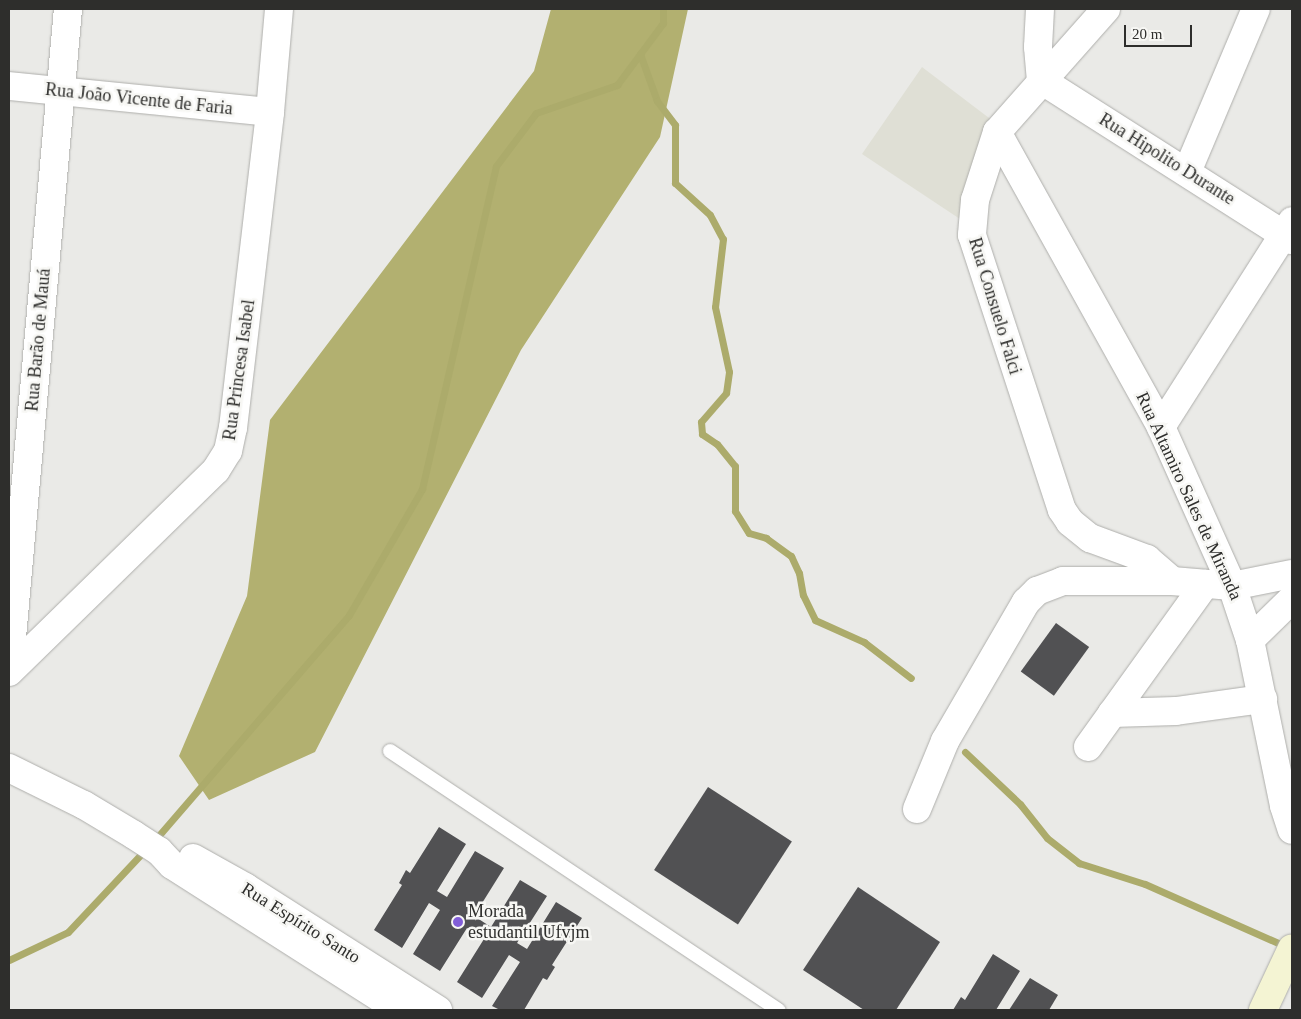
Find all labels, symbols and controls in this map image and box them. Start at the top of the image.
scale bar [1126,15,1194,47]
text: 20 m [1132,26,1162,42]
street label: Rua João Vicente de Faria [44,78,234,120]
street label: Rua Hipolito Durante [1095,109,1239,209]
street label: Rua Consuelo Falci [964,235,1026,377]
street label: Rua Barão de Mauá [21,268,55,412]
street label: Rua Princesa Isabel [218,298,260,442]
street label: Rua Altamiro Sales de Miranda [1131,388,1247,604]
street label: Rua Espírito Santo [238,878,364,968]
place label: Morada estudantil Ufvjm [468,901,589,944]
marker: Morada estudantil Ufvjm [452,916,464,928]

